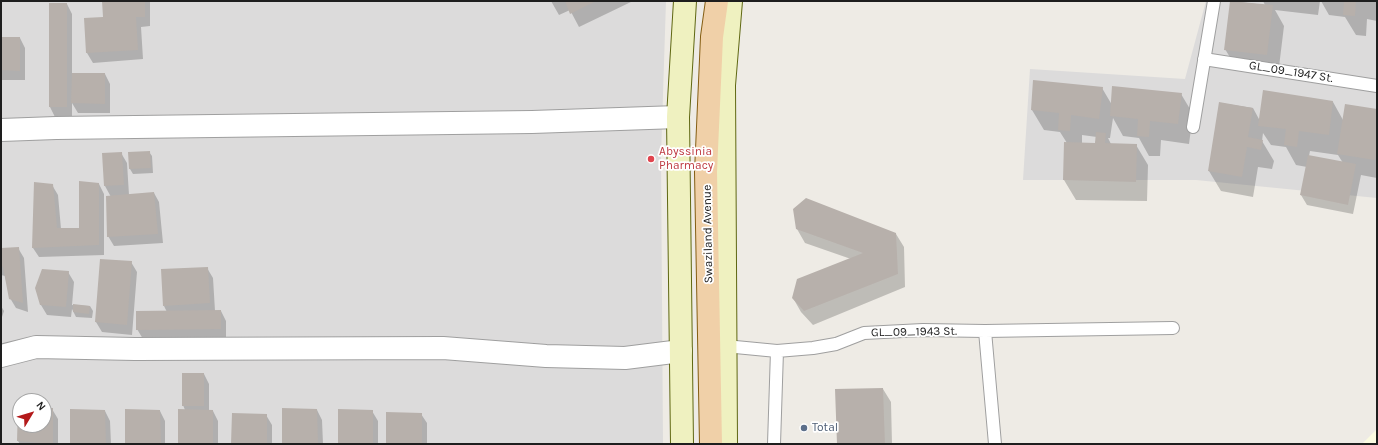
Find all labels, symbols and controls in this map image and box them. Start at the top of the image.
street label: GL_09_1947 St. [1248,58,1334,86]
place label: Abyssinia Pharmacy [659,145,713,173]
marker: Abyssinia Pharmacy [646,154,656,164]
street label: Swaziland Avenue [700,185,716,283]
street label: GL_09_1943 St. [871,324,957,340]
north arrow [12,393,52,433]
text: N [34,399,49,413]
place label: Total [812,421,838,435]
marker: Total [799,423,809,433]

